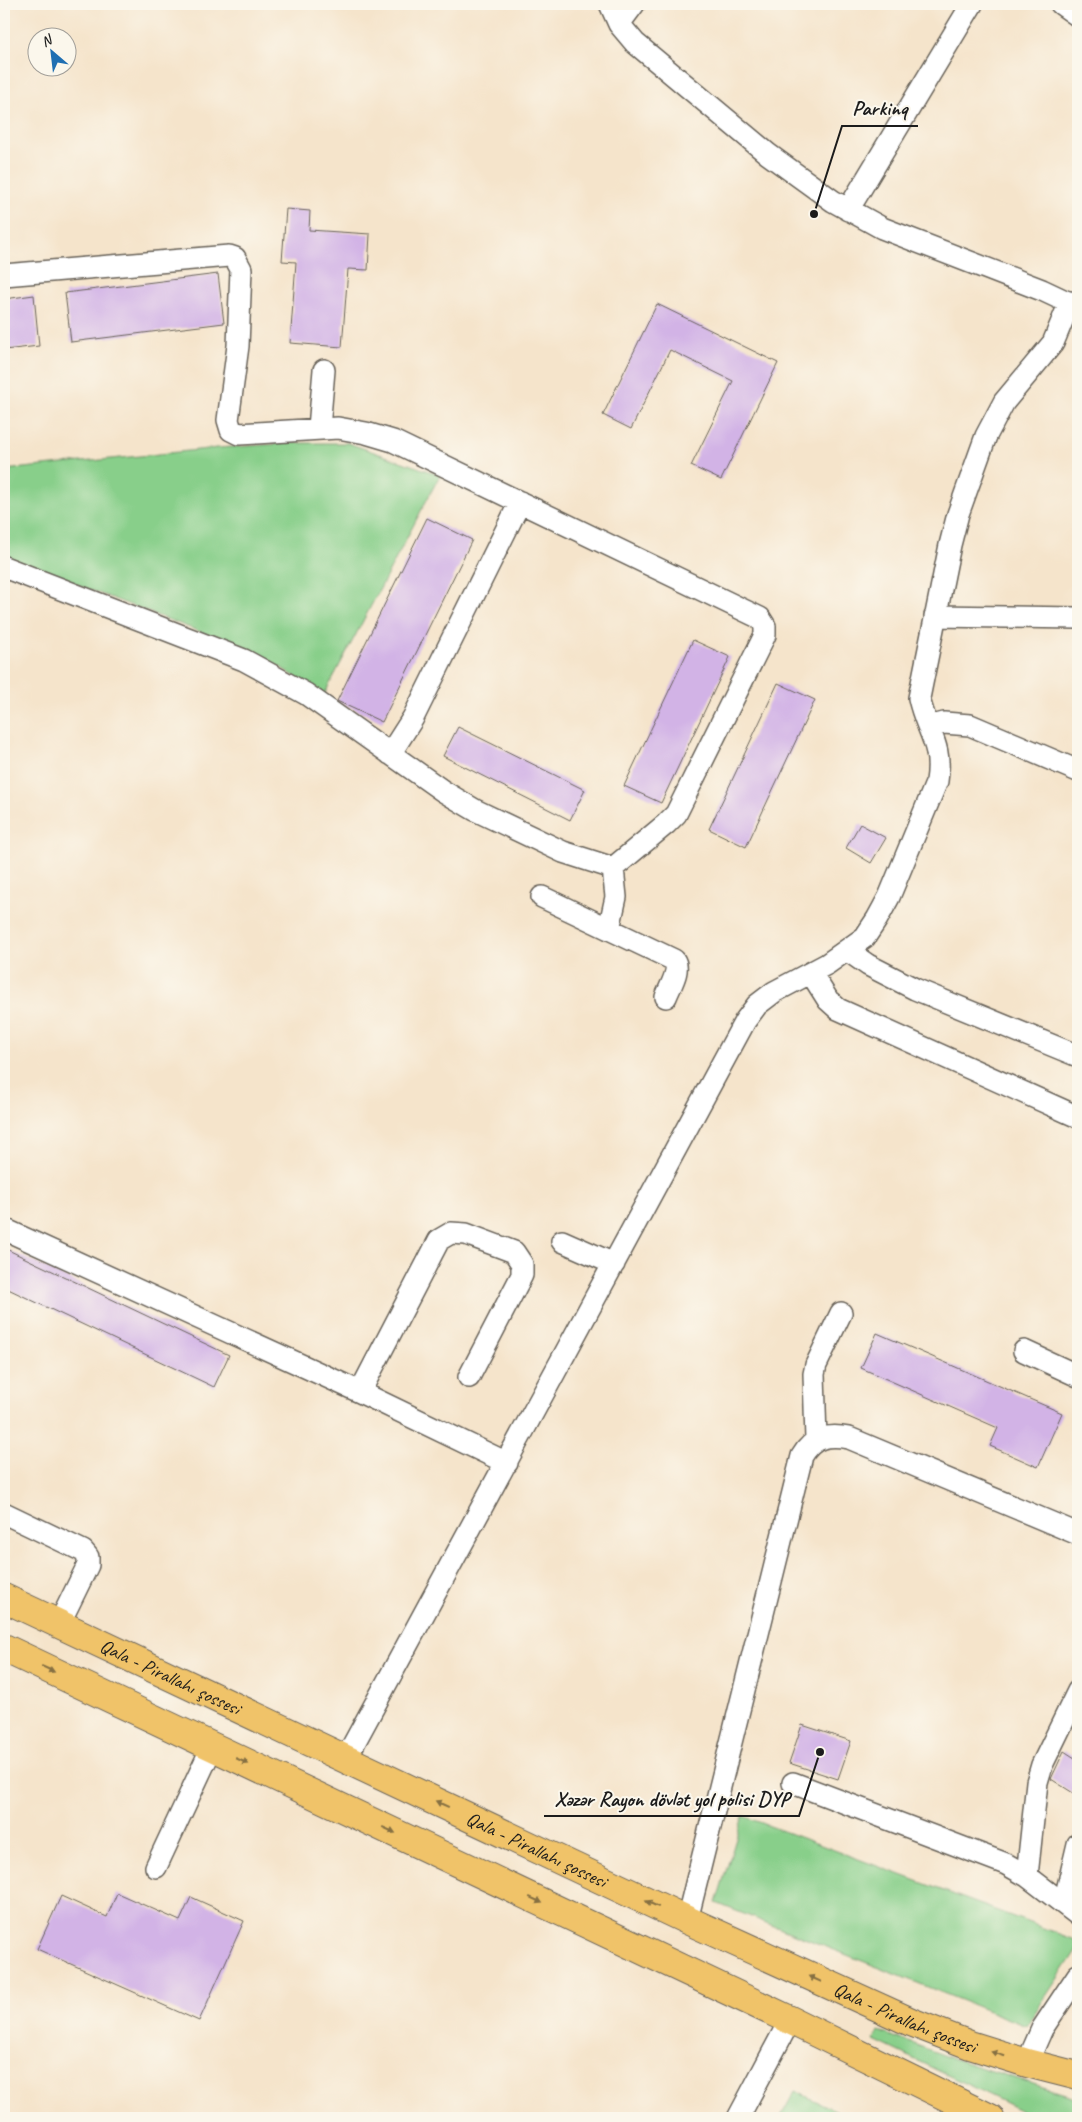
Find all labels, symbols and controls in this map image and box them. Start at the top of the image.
north arrow [28,28,78,78]
text: N [38,30,56,51]
callout: Parkinq [842,90,918,126]
text: Parkinq [852,95,910,121]
street label: Qala - Pirallahı şossesi [96,1633,247,1722]
one-way arrow [41,1665,55,1673]
one-way arrow [235,1757,249,1765]
callout: Xəzər Rayon dövlət yol polisi DYP [544,1780,799,1816]
text: Xəzər Rayon dövlət yol polisi DYP [555,1786,793,1813]
one-way arrow [435,1799,449,1807]
street label: Qala - Pirallahı şossesi [462,1806,613,1894]
one-way arrow [382,1827,396,1835]
one-way arrow [529,1896,543,1904]
one-way arrow [644,1899,659,1908]
one-way arrow [808,1975,822,1983]
street label: Qala - Pirallahı şossesi [830,1977,981,2060]
one-way arrow [990,2050,1005,2057]

